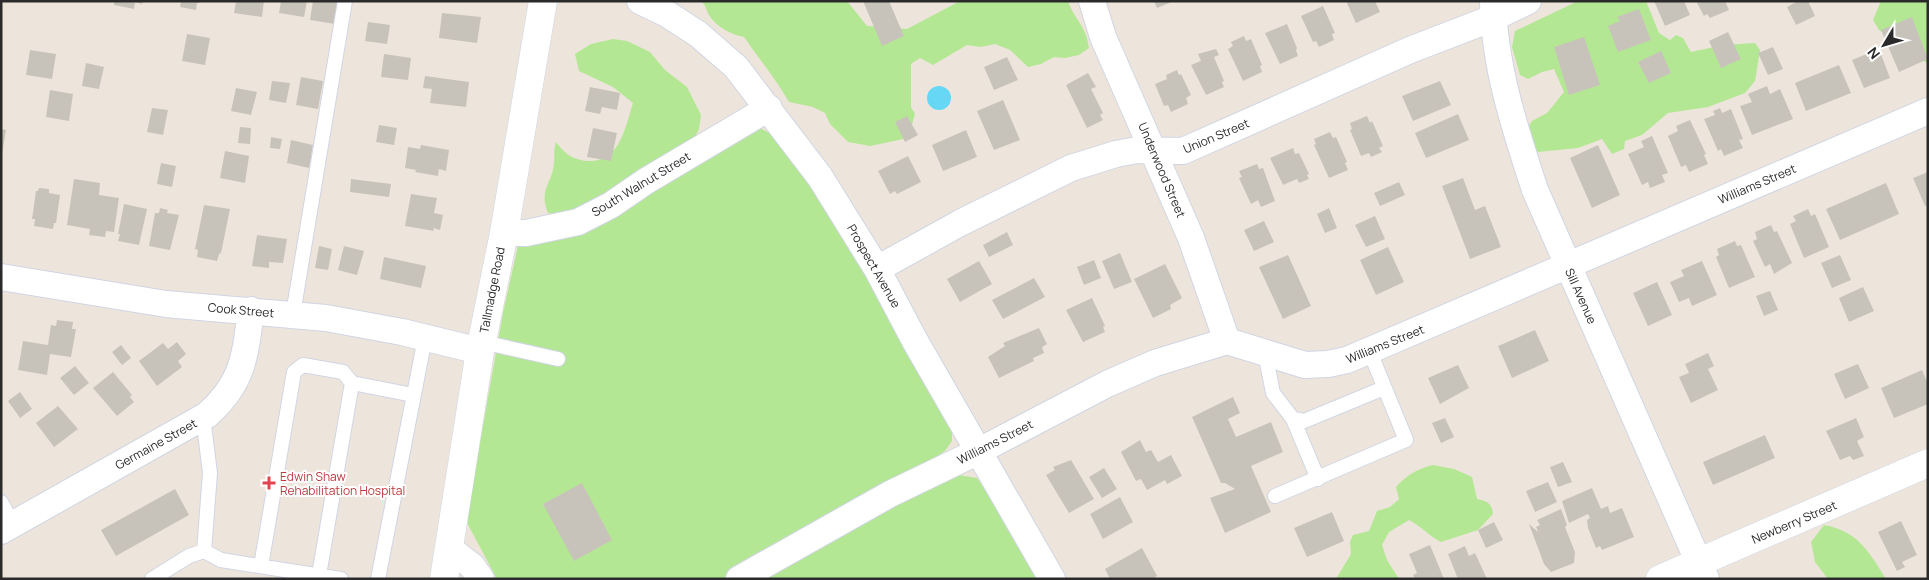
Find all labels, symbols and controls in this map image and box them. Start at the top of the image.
north arrow [1859,20,1909,70]
text: N [1863,43,1884,63]
street label: Union Street [1180,114,1252,158]
street label: Underwood Street [1134,120,1190,220]
street label: South Walnut Street [588,148,694,220]
street label: Williams Street [1715,160,1799,208]
street label: Prospect Avenue [843,221,905,311]
street label: Tallmadge Road [475,245,509,335]
street label: Sill Avenue [1561,265,1601,327]
street label: Cook Street [207,299,275,321]
street label: Williams Street [1343,321,1427,367]
street label: Germaine Street [112,414,200,474]
street label: Williams Street [954,416,1036,468]
place label: Edwin Shaw Rehabilitation Hospital [280,468,405,499]
marker: Edwin Shaw Rehabilitation Hospital [262,476,276,490]
street label: Newberry Street [1749,496,1839,548]

